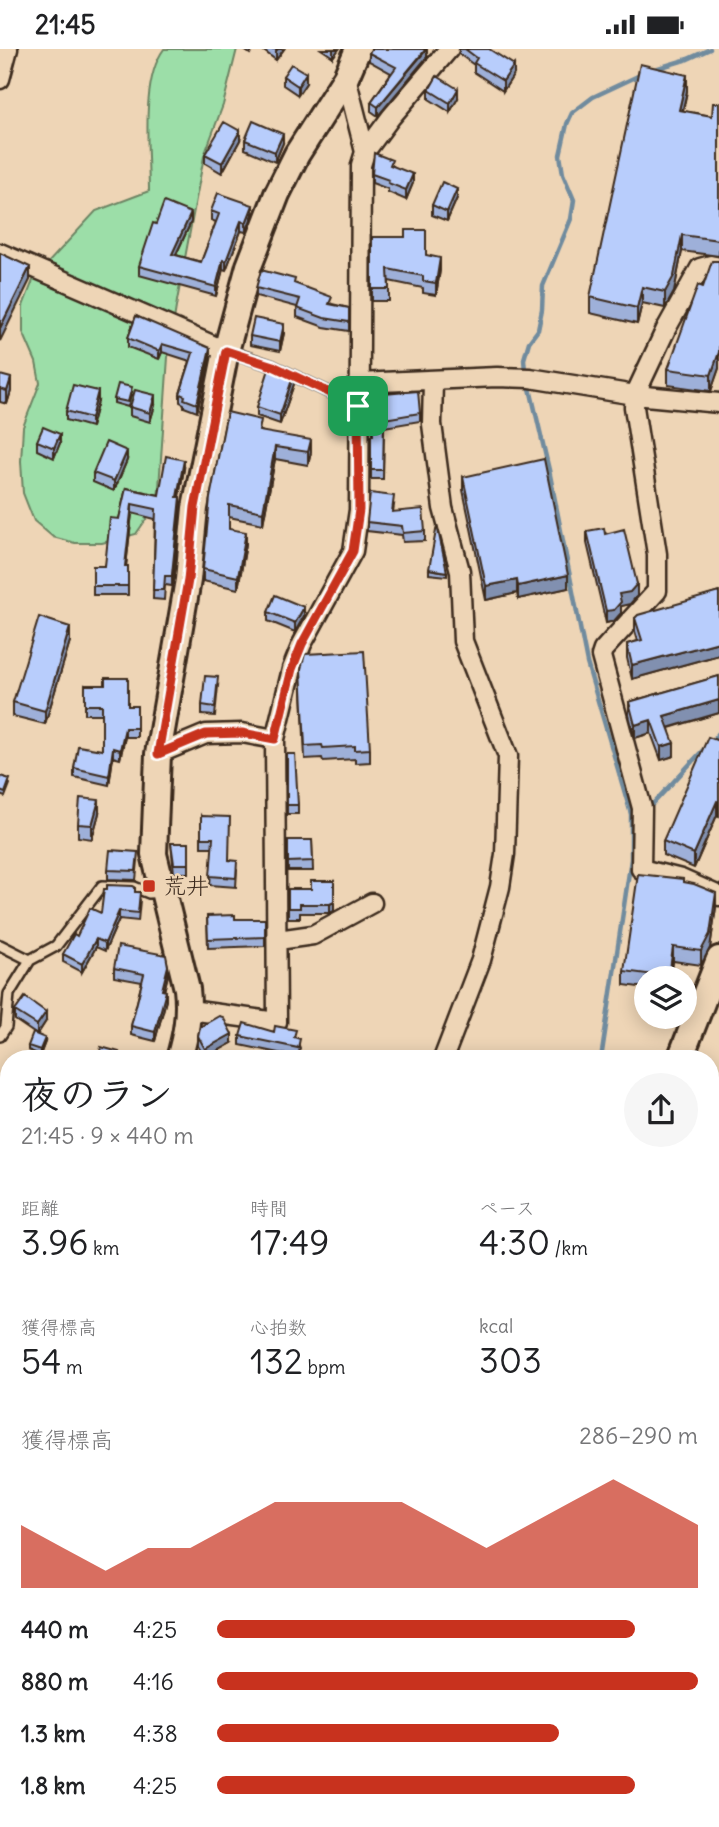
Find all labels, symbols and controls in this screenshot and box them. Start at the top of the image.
text: 21:45 [35,8,95,41]
pin [328,376,388,436]
icon: arrive [339,387,377,425]
place label: 荒井 [163,871,209,900]
marker: 荒井 [141,878,157,894]
map controls [634,966,697,1029]
button: layers [634,966,697,1029]
text: 夜のラン [21,1071,173,1118]
button: share [624,1073,698,1147]
text: 21:45 · 9 × 440 m [21,1121,194,1150]
text: 距離 [21,1196,59,1220]
text: 時間 [250,1196,288,1220]
text: ペース [479,1196,535,1220]
text: 3.96 [21,1220,88,1264]
text: 17:49 [250,1220,329,1264]
text: 4:30 [479,1220,550,1264]
text: km [88,1236,119,1260]
text: /km [550,1236,588,1260]
text: kcal [479,1314,513,1338]
text: 獲得標高 [21,1315,97,1339]
text: 心拍数 [250,1315,307,1339]
text: 303 [479,1338,542,1382]
text: 54 [21,1339,61,1383]
text: 132 [250,1339,303,1383]
text: m [61,1355,83,1379]
text: bpm [303,1355,345,1379]
text: 286–290 m [579,1421,698,1450]
text: 獲得標高 [21,1425,113,1454]
text: 440 m [21,1615,88,1644]
text: 4:25 [133,1615,177,1644]
text: 880 m [21,1667,88,1696]
text: 4:16 [133,1667,174,1696]
text: 1.3 km [21,1719,85,1748]
text: 4:38 [133,1719,178,1748]
text: 1.8 km [21,1771,86,1800]
text: 4:25 [133,1771,177,1800]

